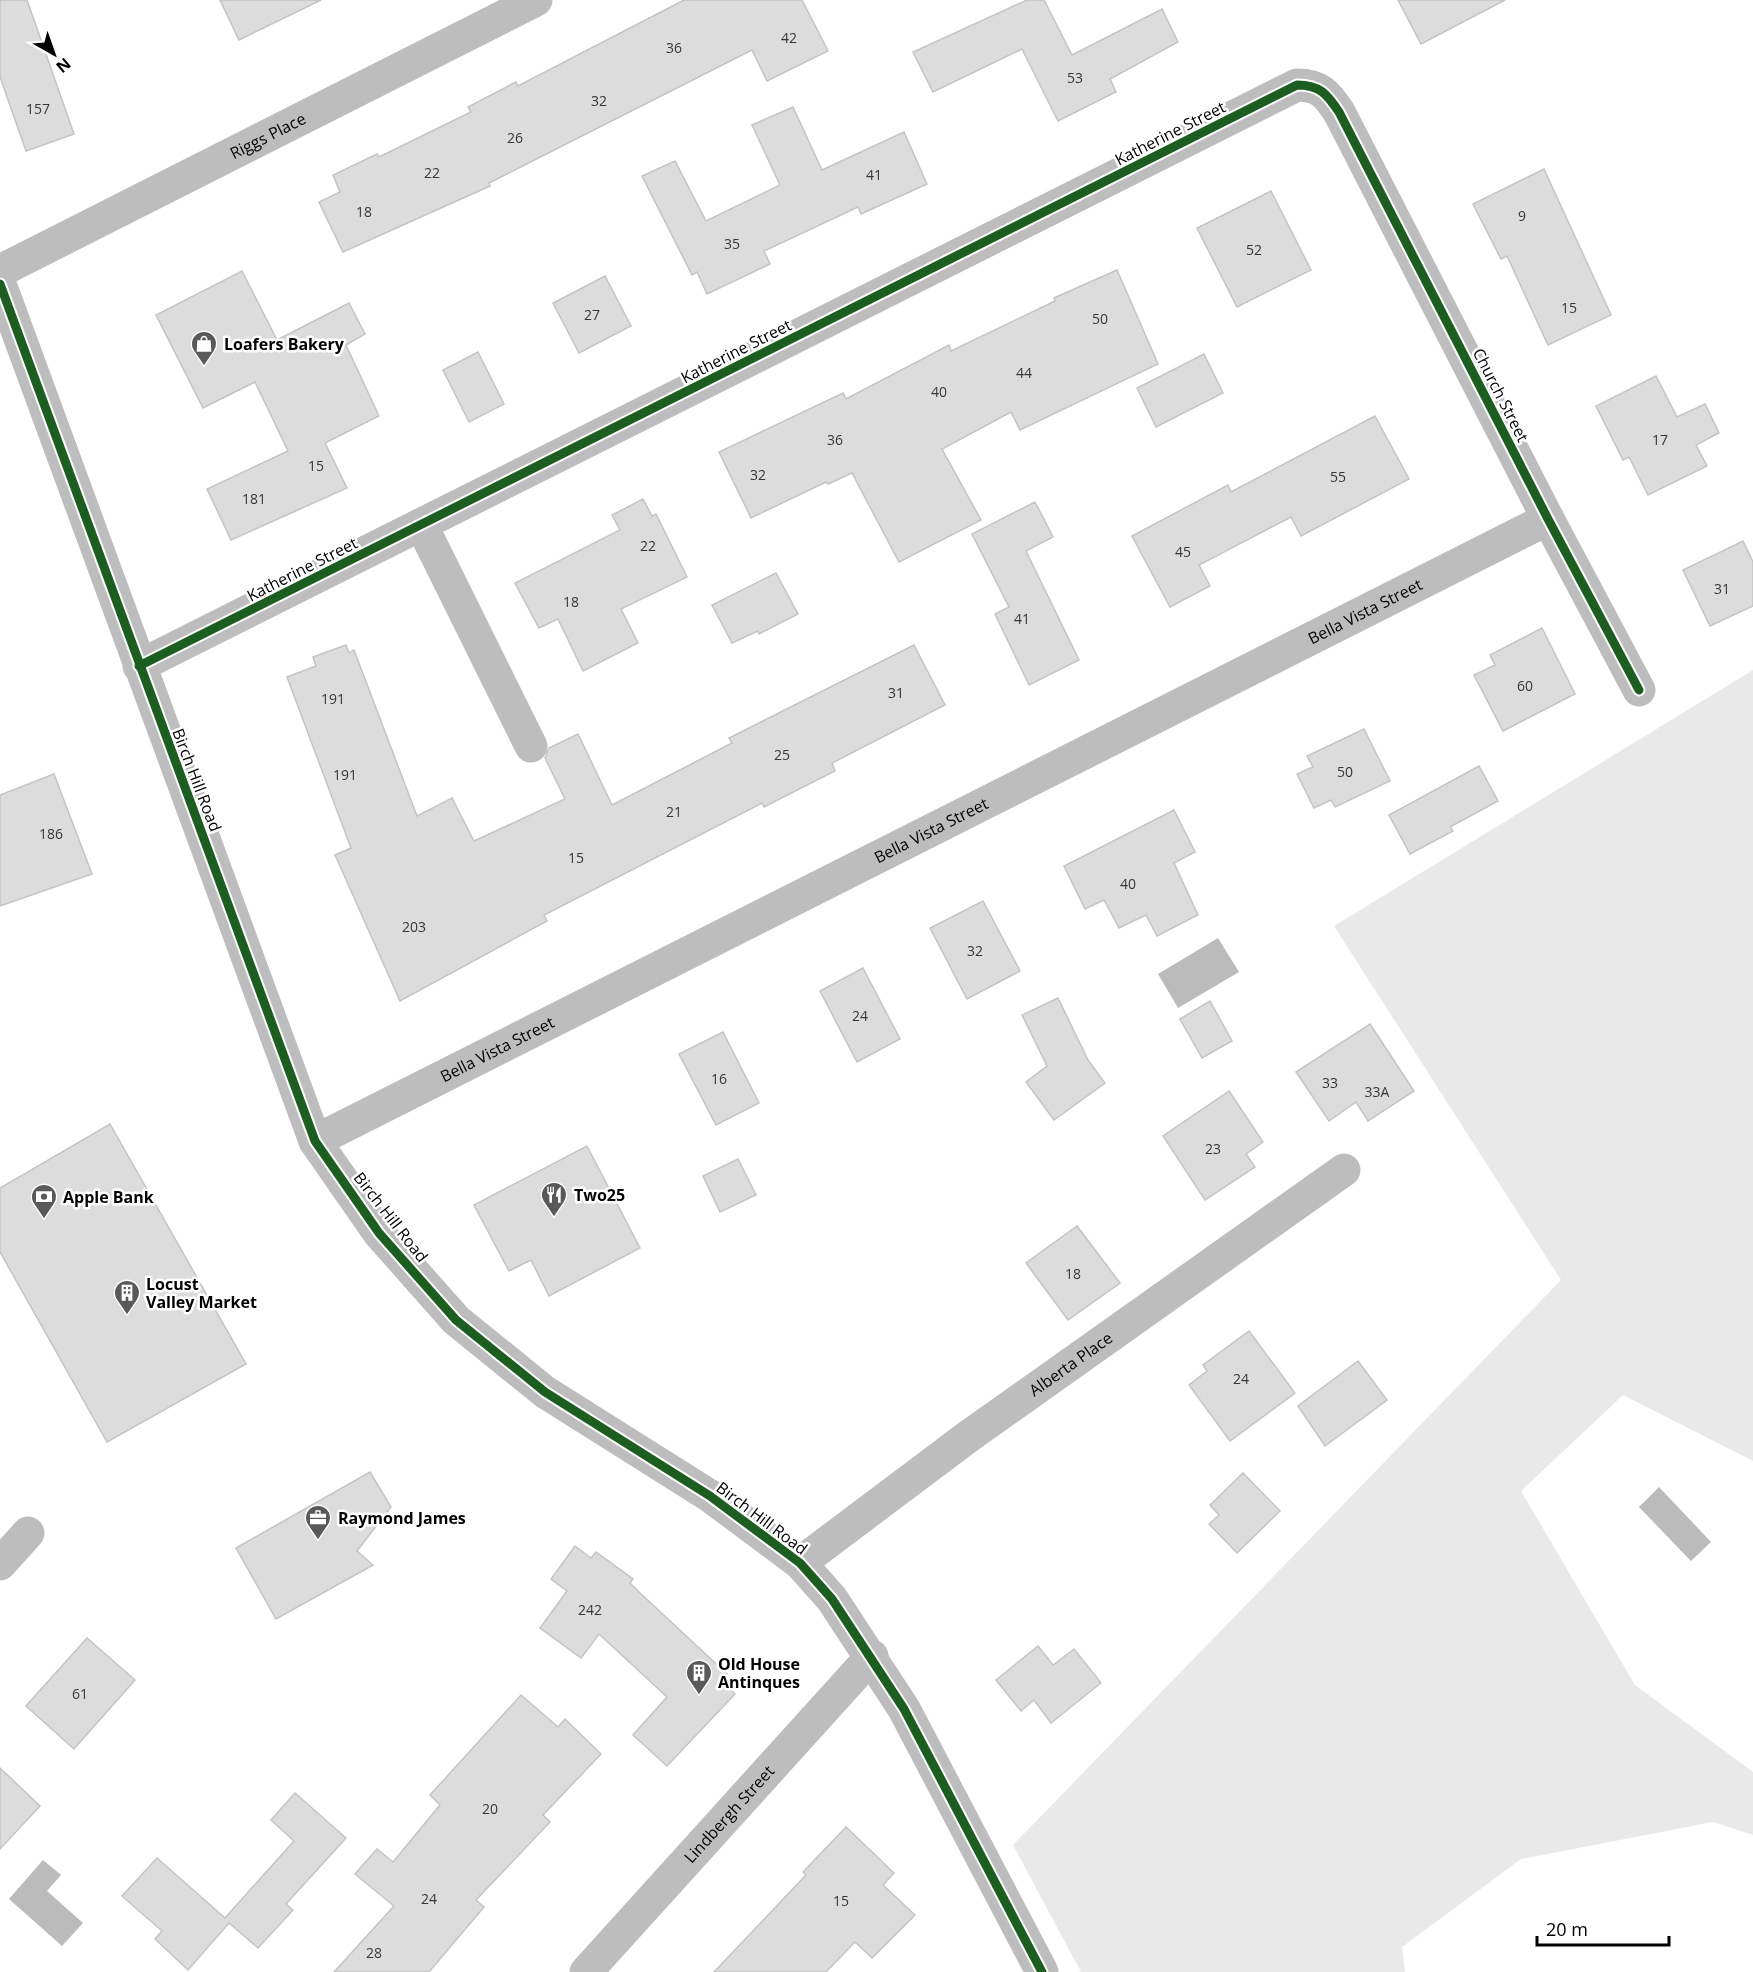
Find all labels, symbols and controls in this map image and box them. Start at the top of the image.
north arrow [24,24,84,84]
house number: 42 [781,28,797,47]
house number: 36 [666,38,682,57]
text: N [52,53,76,78]
house number: 53 [1067,68,1083,87]
house number: 32 [591,91,607,110]
street label: Katherine Street [1111,96,1229,170]
house number: 157 [26,99,50,118]
street label: Riggs Place [226,107,309,164]
house number: 26 [507,128,523,147]
house number: 22 [424,163,440,182]
house number: 41 [866,165,882,184]
house number: 18 [356,202,372,221]
house number: 9 [1518,206,1526,225]
house number: 35 [724,234,740,253]
house number: 52 [1246,240,1262,259]
house number: 15 [1561,298,1577,317]
house number: 27 [584,305,600,324]
house number: 50 [1092,309,1108,328]
street label: Katherine Street [677,314,795,388]
shop icon: Loafers Bakery [189,329,219,367]
place label: Loafers Bakery [224,333,345,355]
street label: Church Street [1468,344,1534,446]
house number: 44 [1016,363,1032,382]
house number: 40 [931,382,947,401]
house number: 36 [827,430,843,449]
house number: 17 [1652,430,1668,449]
house number: 15 [308,456,324,475]
house number: 32 [750,465,766,484]
house number: 55 [1330,467,1346,486]
house number: 181 [242,489,266,508]
street label: Katherine Street [243,532,361,606]
house number: 22 [640,536,656,555]
house number: 45 [1175,542,1191,561]
street label: Bella Vista Street [1304,573,1426,649]
house number: 31 [1714,579,1730,598]
house number: 18 [563,592,579,611]
house number: 41 [1014,609,1030,628]
house number: 60 [1517,676,1533,695]
house number: 31 [888,683,904,702]
house number: 191 [321,689,345,708]
street label: Birch Hill Road [167,725,227,835]
house number: 25 [774,745,790,764]
house number: 50 [1337,762,1353,781]
house number: 191 [333,765,357,784]
street label: Bella Vista Street [870,792,992,868]
house number: 21 [666,802,682,821]
house number: 186 [39,824,63,843]
house number: 15 [568,848,584,867]
house number: 40 [1120,874,1136,893]
house number: 203 [402,917,426,936]
house number: 32 [967,941,983,960]
house number: 24 [852,1006,868,1025]
street label: Bella Vista Street [436,1011,558,1087]
house number: 16 [711,1069,727,1088]
house number: 33 [1322,1073,1338,1092]
house number: 33A [1365,1082,1390,1101]
house number: 23 [1205,1139,1221,1158]
street label: Birch Hill Road [349,1167,433,1267]
restaurant icon: Two25 [539,1180,569,1218]
bank icon: Apple Bank [29,1182,59,1220]
place label: Two25 [574,1184,625,1206]
place label: Apple Bank [63,1186,154,1208]
house number: 18 [1065,1264,1081,1283]
place label: Locust Valley Market [146,1273,257,1313]
building icon: Locust Valley Market [112,1278,142,1316]
street label: Alberta Place [1025,1327,1117,1401]
house number: 24 [1233,1369,1249,1388]
street label: Birch Hill Road [712,1476,812,1560]
office icon: Raymond James [303,1503,333,1541]
place label: Raymond James [338,1507,466,1529]
house number: 242 [578,1600,602,1619]
place label: Old House Antinques [718,1653,800,1693]
building icon: Old House Antinques [684,1658,714,1696]
house number: 61 [72,1684,88,1703]
street label: Lindbergh Street [679,1760,779,1868]
house number: 20 [482,1799,498,1818]
house number: 24 [421,1889,437,1908]
house number: 15 [833,1891,849,1910]
scale bar [1537,1909,1669,1947]
text: 20 m [1546,1917,1588,1941]
house number: 28 [366,1943,382,1962]

